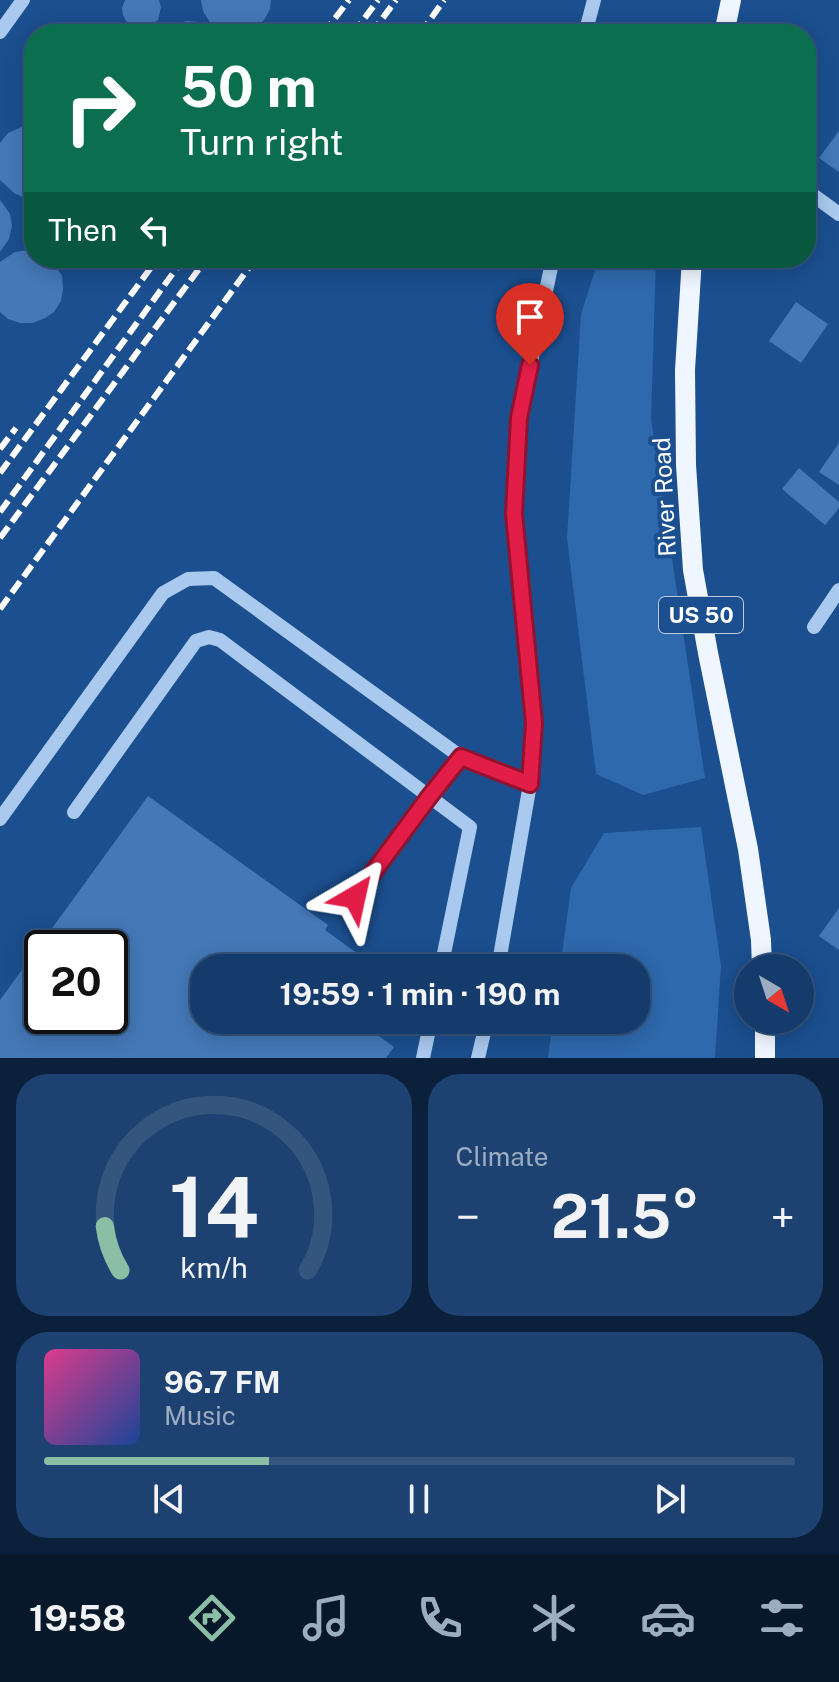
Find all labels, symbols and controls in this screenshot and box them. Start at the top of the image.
text: 50 m [180,54,317,120]
icon: right [48,56,152,160]
text: Turn right [180,121,343,163]
icon: left [133,208,177,252]
text: Then [48,212,117,248]
pin [496,283,564,365]
icon: arrive [508,295,552,339]
street label: River Road [647,437,681,557]
road number: US 50 [659,597,743,633]
position arrow [313,855,397,939]
speed limit sign: 20 [24,930,128,1034]
north arrow [734,954,814,1034]
map controls [734,954,814,1034]
text: 19:59 · 1 min · 190 m [280,976,560,1012]
text: Climate [456,1141,549,1172]
text: 14 [169,1158,259,1256]
text: 21.5° [551,1181,700,1252]
text: − [456,1191,480,1243]
text: + [771,1191,795,1243]
text: km/h [180,1251,247,1284]
text: 96.7 FM [164,1364,281,1400]
text: Music [164,1400,236,1431]
icon: previous [147,1477,191,1521]
icon: pause [397,1477,441,1521]
icon: next [648,1477,692,1521]
icon: directions [184,1590,240,1646]
icon: music [298,1590,354,1646]
icon: phone [412,1590,468,1646]
icon: climate [526,1590,582,1646]
icon: car [640,1590,696,1646]
icon: filters [754,1590,810,1646]
text: 19:58 [29,1597,126,1639]

